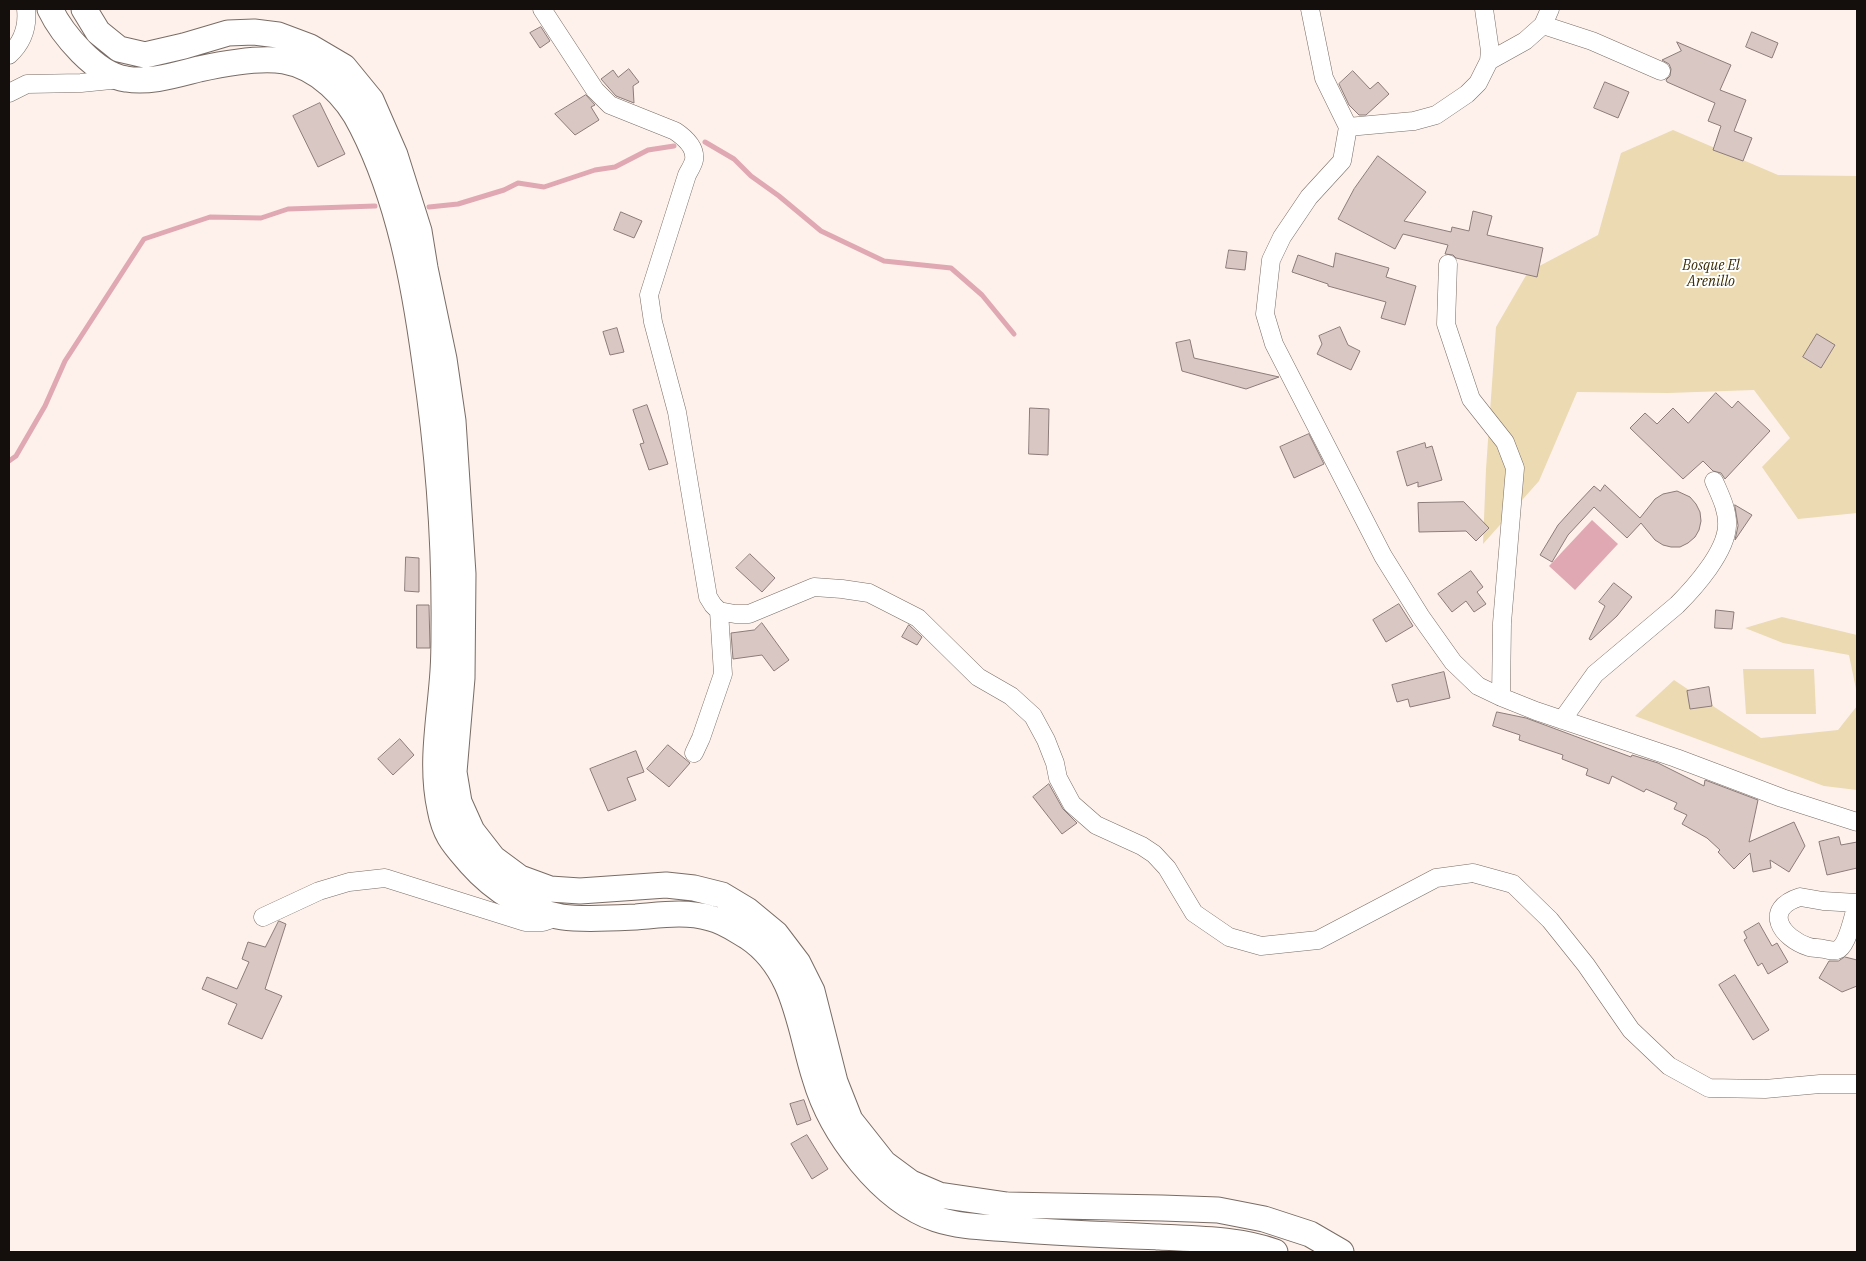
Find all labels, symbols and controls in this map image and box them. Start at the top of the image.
park label: Bosque El Arenillo [1682,258,1740,290]

